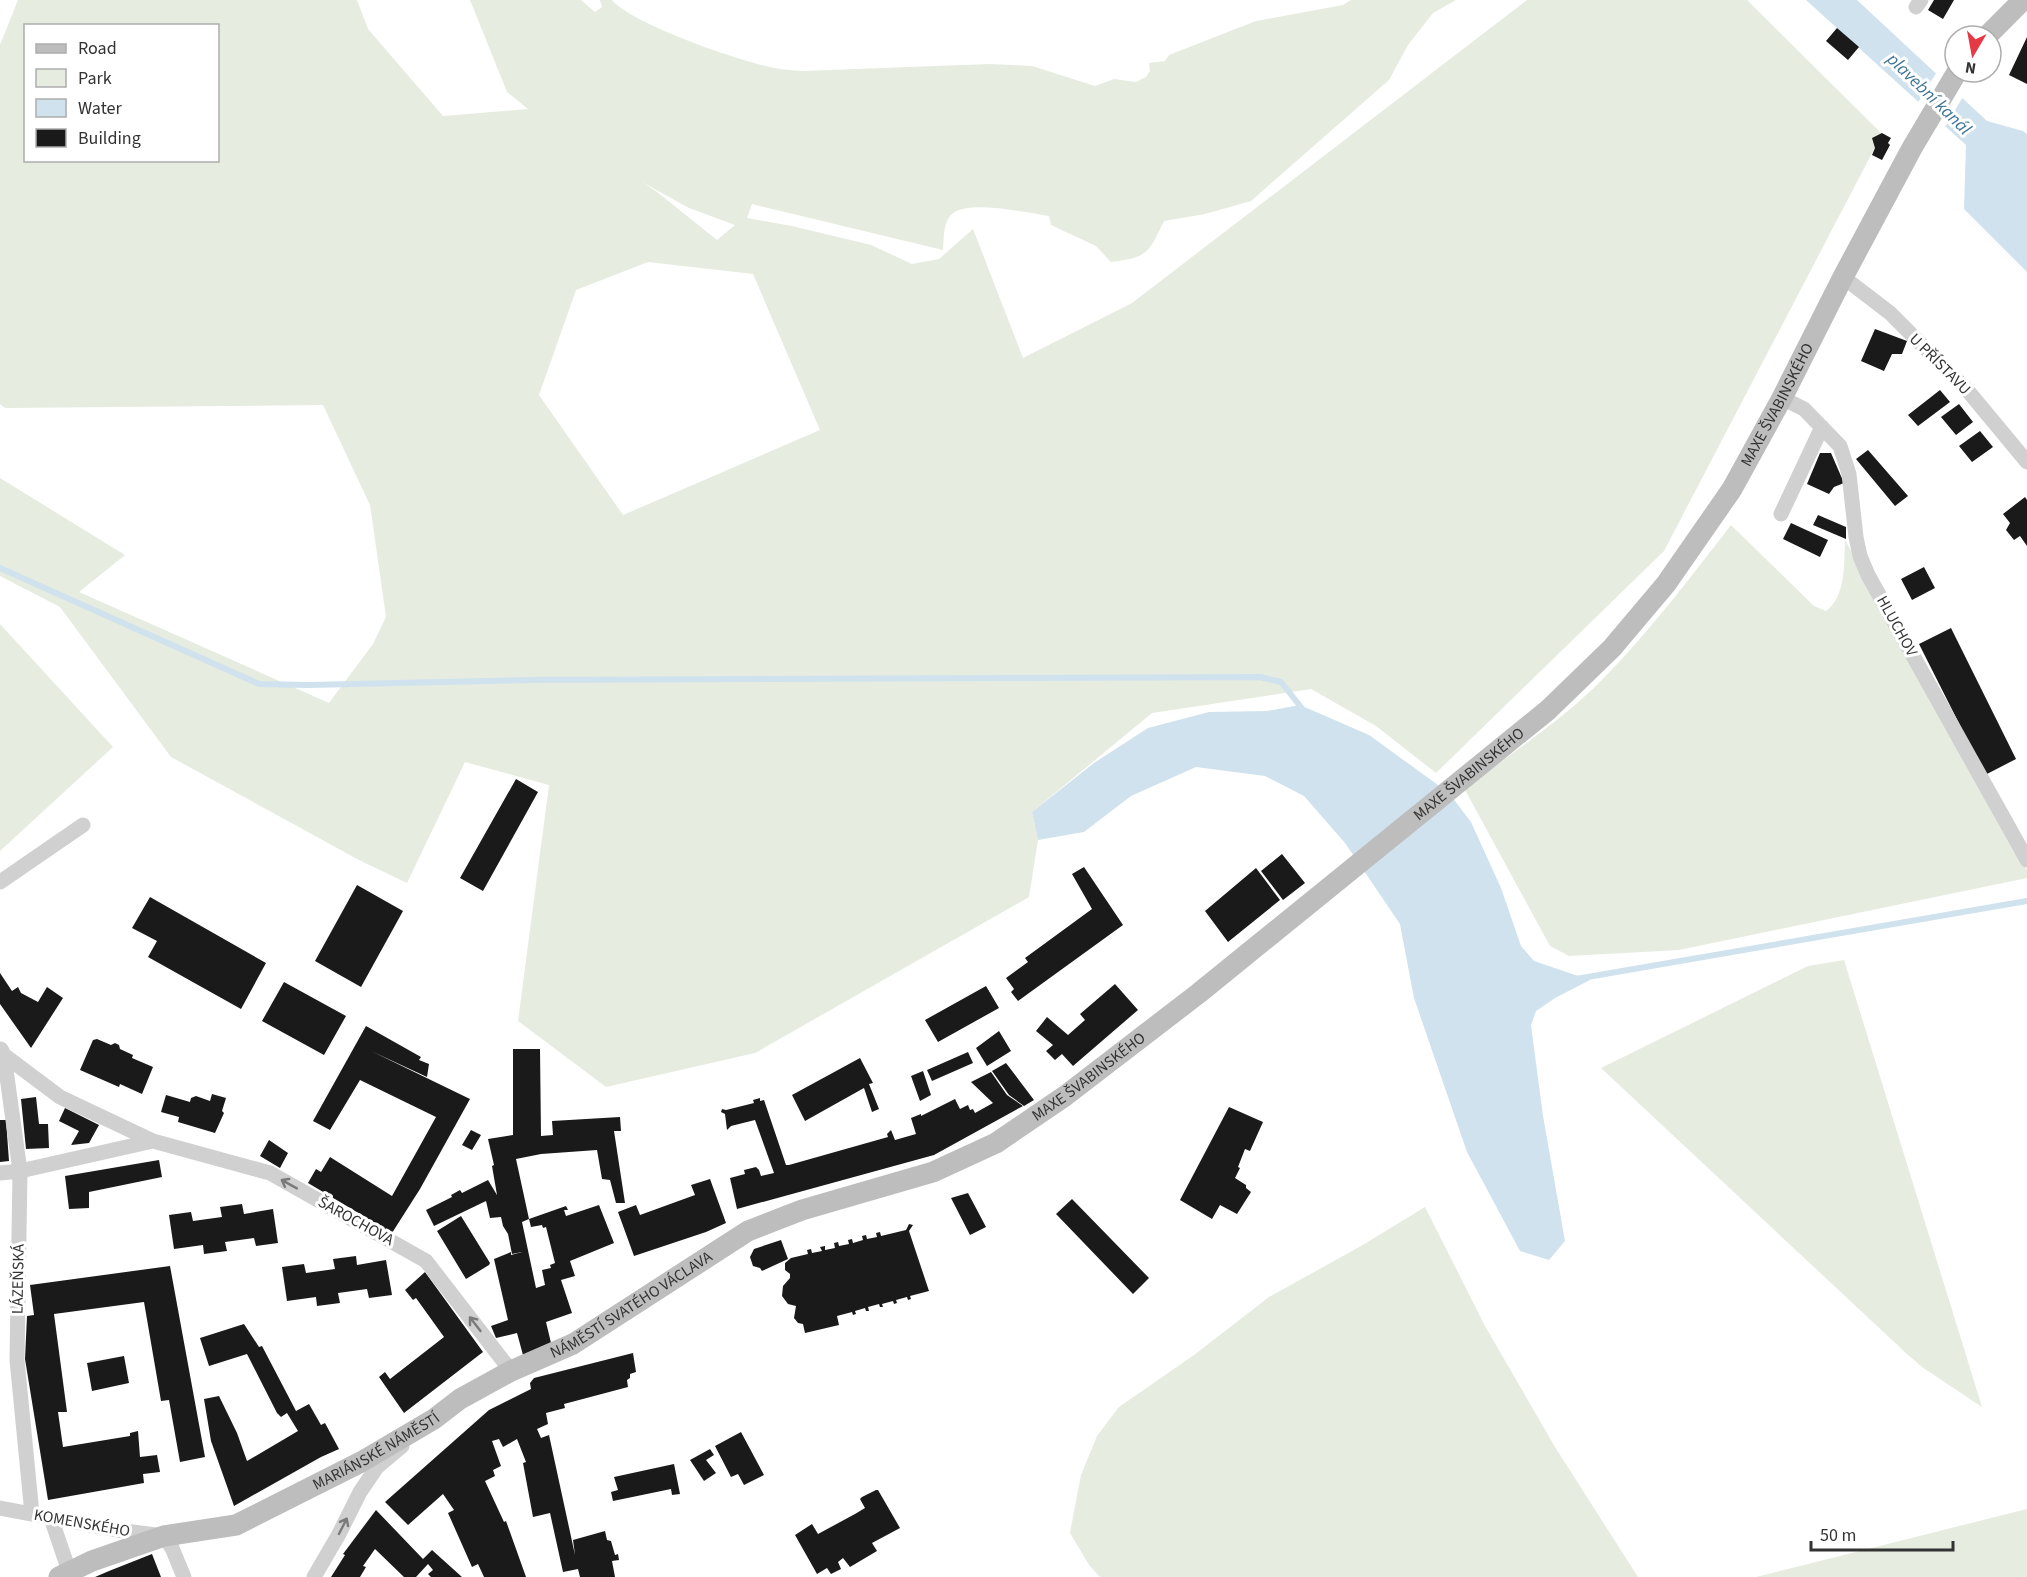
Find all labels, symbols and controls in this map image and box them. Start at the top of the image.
legend [24,24,219,162]
north arrow [1943,24,2003,84]
text: Road [78,36,117,61]
water label: plavební kanál [1880,47,1977,141]
text: N [1963,56,1978,80]
text: Park [78,66,112,91]
text: Water [78,96,122,121]
text: Building [78,126,141,151]
street label: U PŘÍSTAVU [1904,328,1976,400]
street label: MAXE ŠVABINSKÉHO [1735,339,1819,470]
street label: HLUCHOV [1871,592,1923,661]
street label: MAXE ŠVABINSKÉHO [1409,723,1529,826]
street label: MAXE ŠVABINSKÉHO [1027,1027,1150,1126]
one-way arrow [281,1178,298,1190]
street label: ŠAROCHOVA [314,1191,398,1251]
street label: LÁZEŇSKÁ [6,1243,30,1314]
street label: NÁMĚSTÍ SVATÉHO VÁCLAVA [547,1246,717,1364]
one-way arrow [468,1317,481,1333]
street label: MARIÁNSKÉ NÁMĚSTÍ [309,1407,445,1496]
street label: KOMENSKÉHO [32,1504,132,1542]
scale bar [1811,1514,1954,1552]
one-way arrow [337,1518,349,1535]
text: 50 m [1820,1523,1856,1548]

